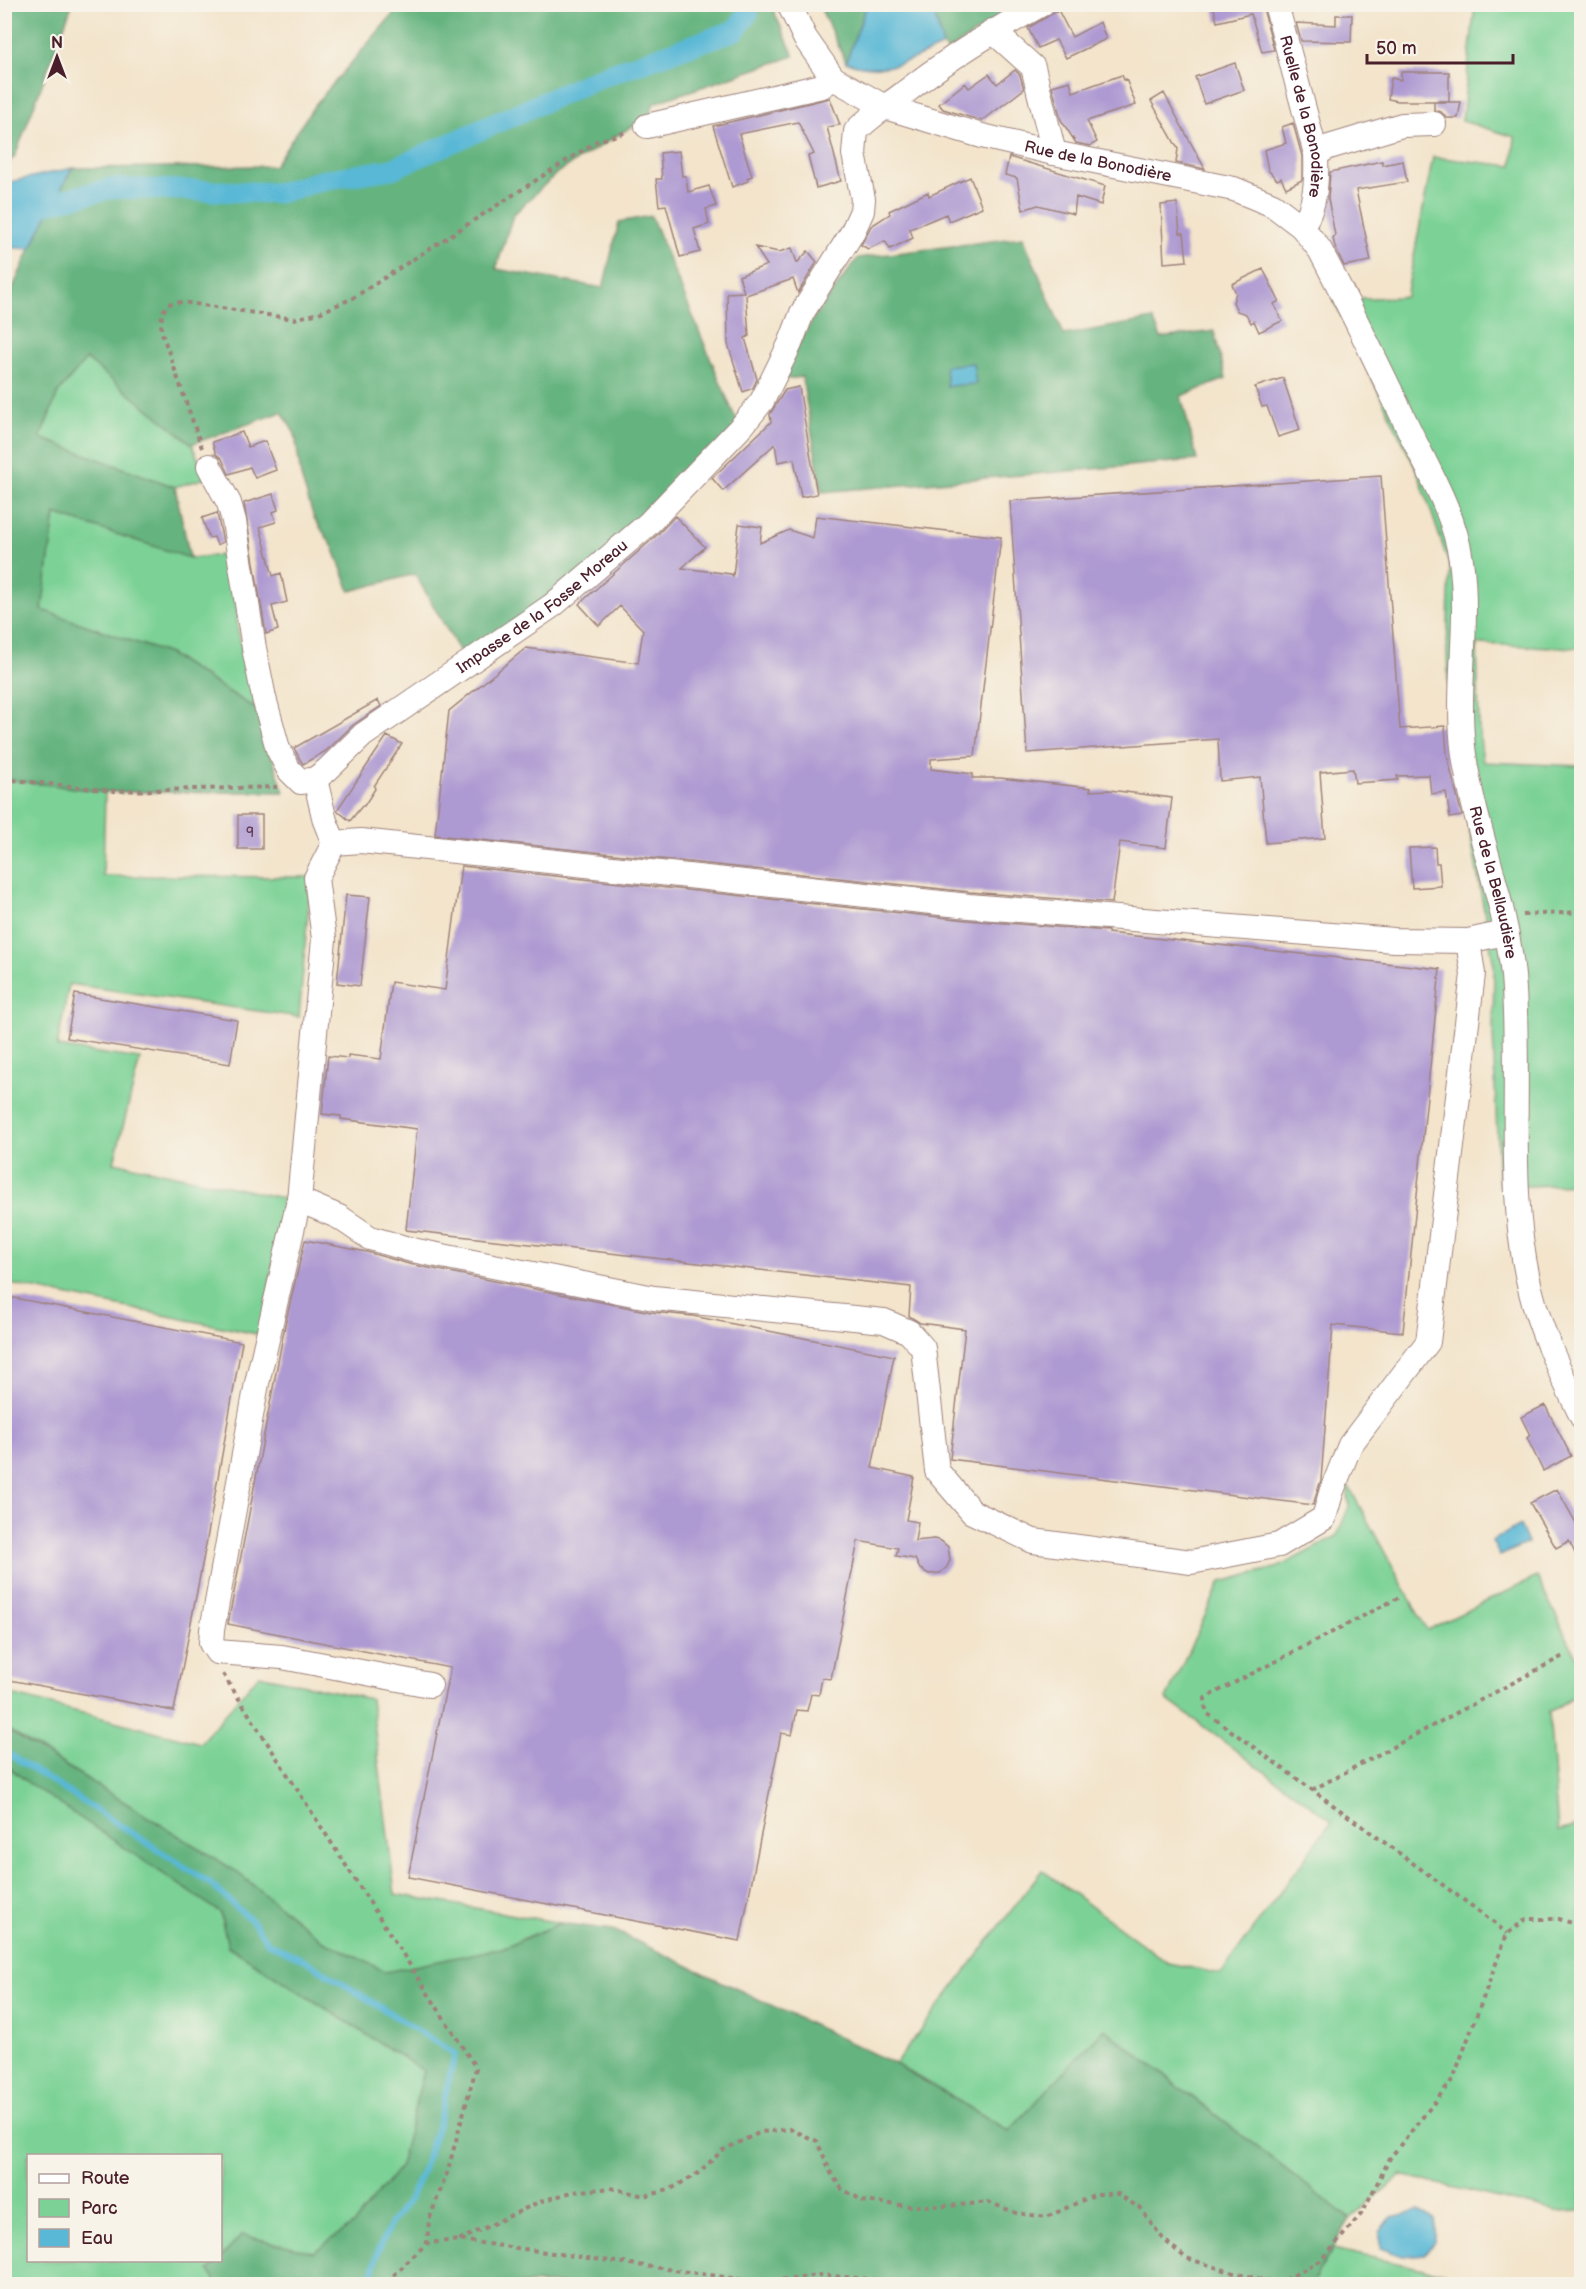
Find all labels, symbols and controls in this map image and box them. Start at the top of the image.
north arrow [27,27,87,87]
scale bar [1367,27,1512,65]
street label: Ruelle de la Bonodière [1275,33,1326,200]
text: N [51,34,63,53]
text: 50 m [1376,38,1417,59]
street label: Rue de la Bonodière [1023,137,1174,186]
street label: Impasse de la Fosse Moreau [453,536,632,677]
street label: Rue de la Bellaudière [1465,804,1520,961]
house number: 9 [246,824,254,841]
legend [27,2154,222,2262]
text: Route [81,2168,130,2189]
text: Parc [81,2198,118,2219]
text: Eau [81,2228,113,2249]

